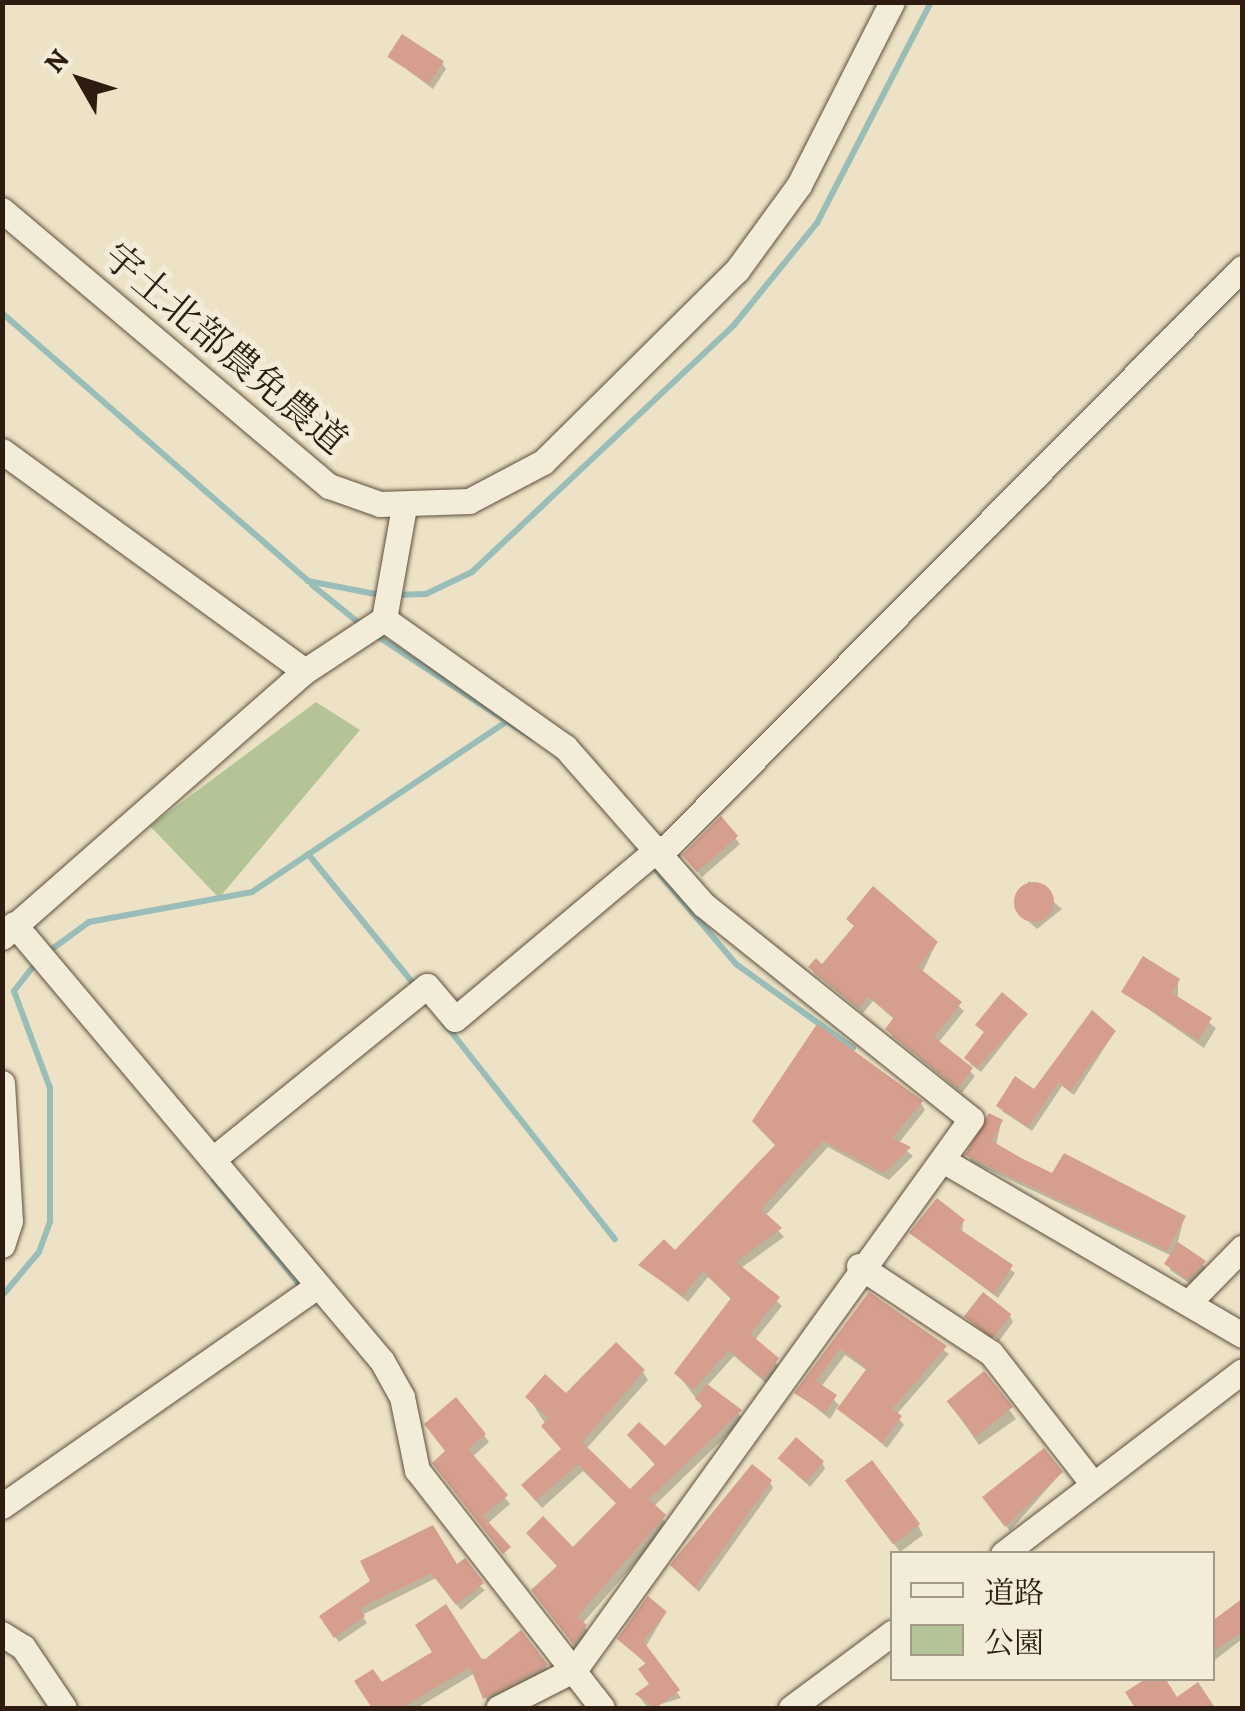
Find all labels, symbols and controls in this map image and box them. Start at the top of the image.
north arrow [30,30,130,130]
text: N [35,41,78,81]
street label: 宇土北部農免農道 [94,234,356,464]
legend [890,1551,1215,1681]
text: 道路 [984,1573,1044,1613]
text: 公園 [984,1623,1044,1663]

